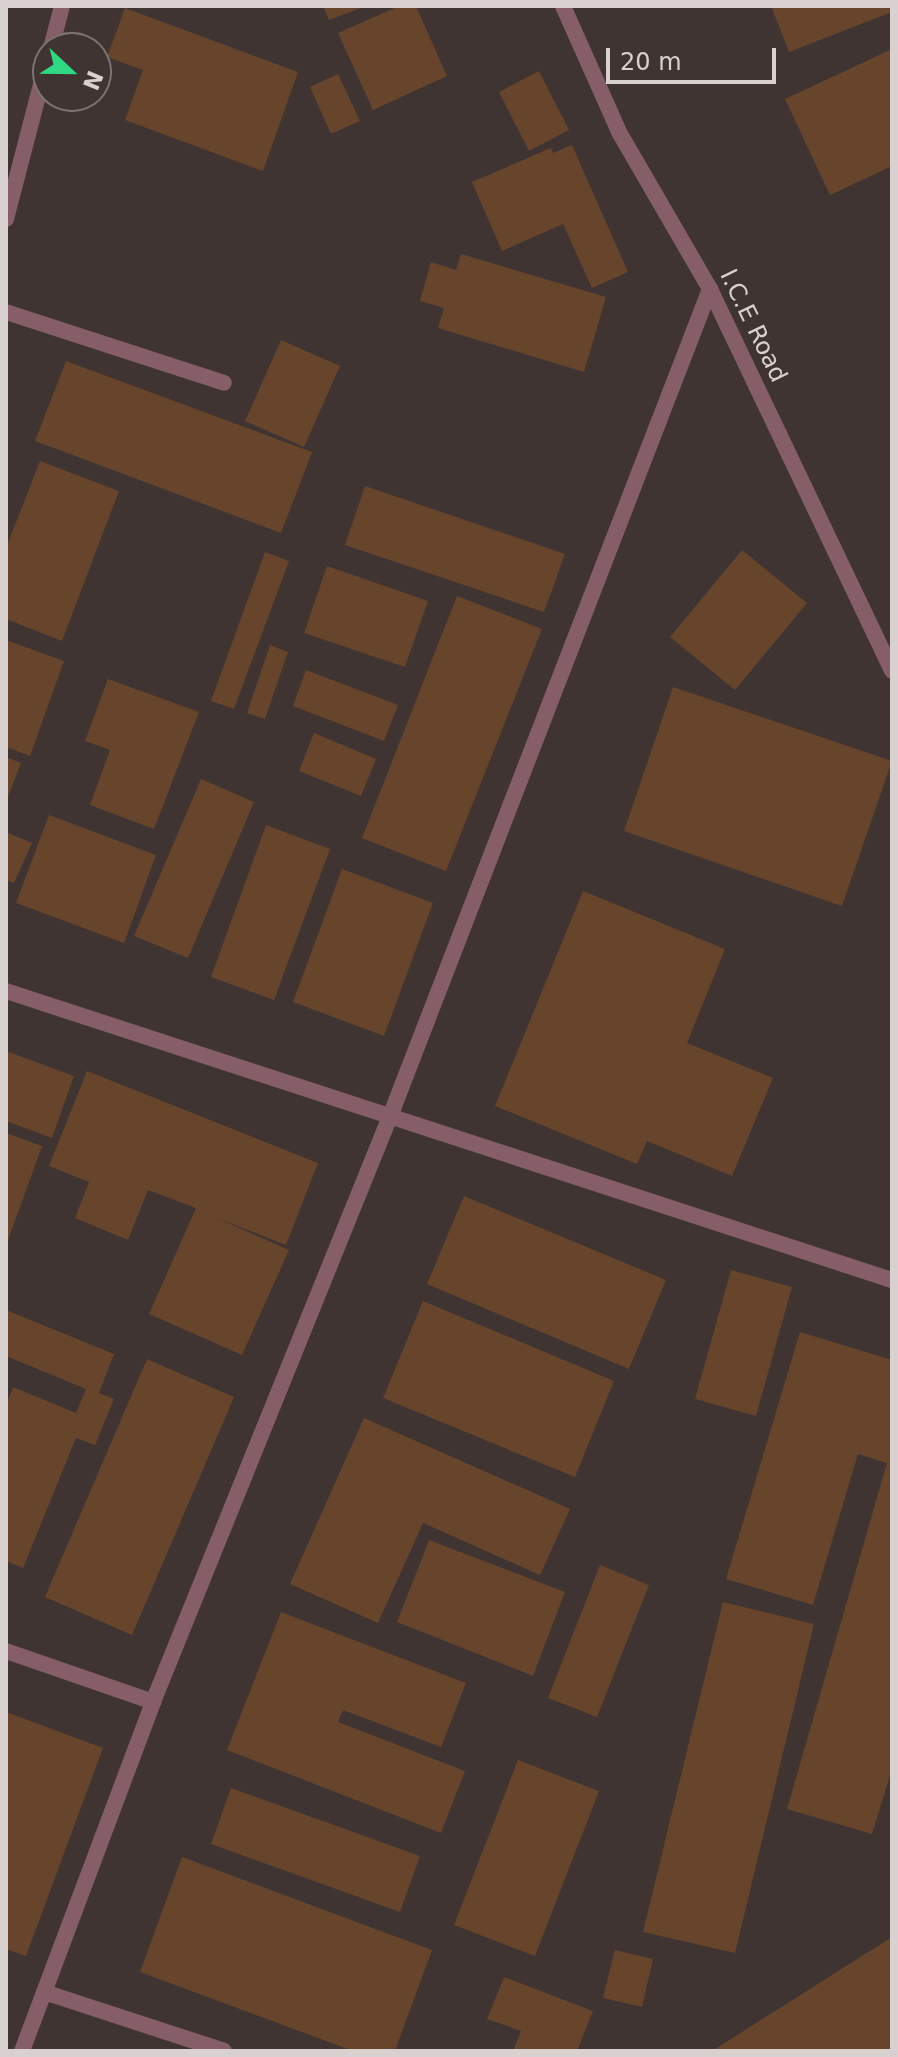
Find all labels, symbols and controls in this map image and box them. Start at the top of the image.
north arrow [32,32,112,112]
scale bar [610,32,780,82]
text: 20 m [620,48,682,76]
text: N [78,67,108,94]
street label: I.C.E Road [713,265,793,387]

